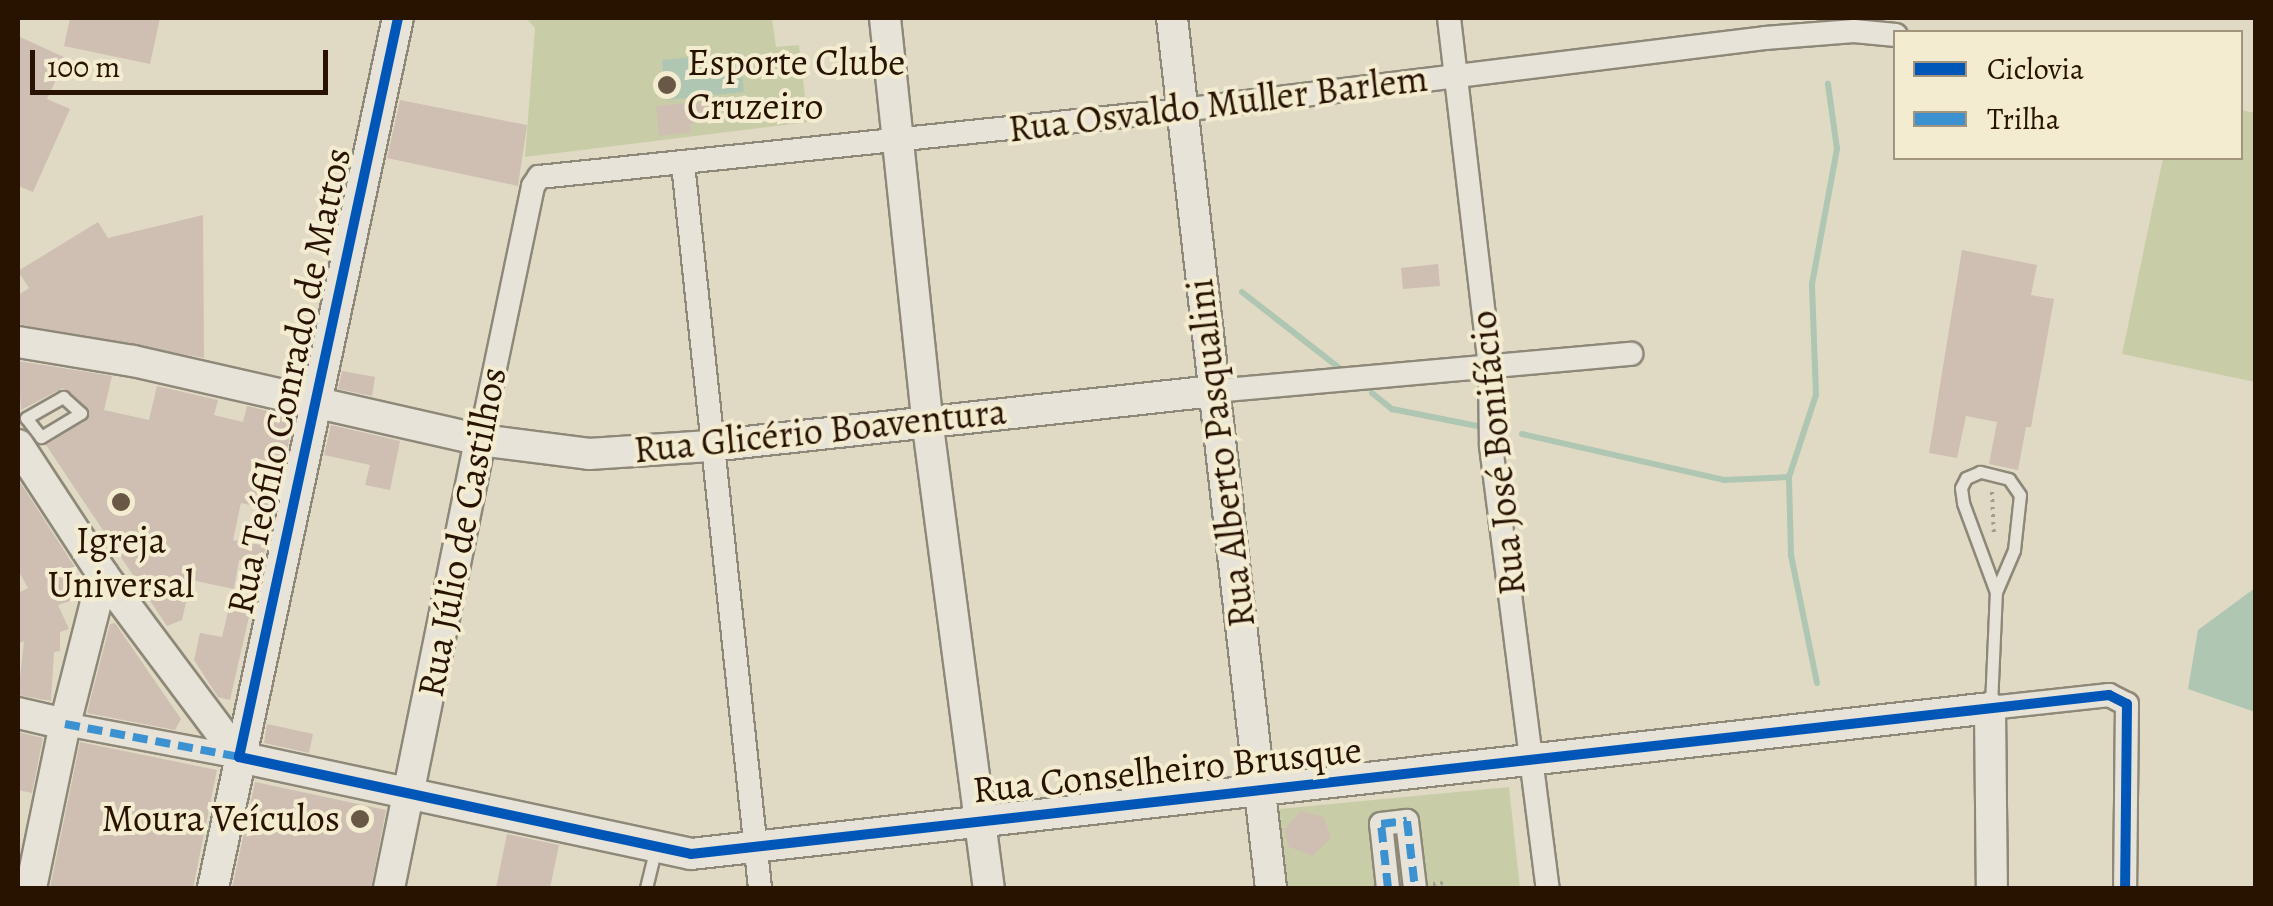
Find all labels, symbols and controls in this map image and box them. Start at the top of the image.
scale bar [35,30,332,92]
legend [1893,30,2243,160]
place label: Esporte Clube Cruzeiro [687,40,905,130]
text: 100 m [47,47,120,87]
text: Ciclovia [1987,49,2084,89]
street label: Rua Osvaldo Muller Barlem [1006,56,1430,152]
marker: Esporte Clube Cruzeiro [656,74,678,96]
text: Trilha [1987,99,2060,139]
street label: Rua Teófilo Conrado de Mattos [217,144,361,618]
street label: Rua Alberto Pasqualini [1177,276,1265,630]
street label: Rua José Bonifácio [1460,308,1536,598]
street label: Rua Júlio de Castilhos [408,363,516,701]
street label: Rua Glicério Boaventura [631,389,1009,473]
marker: Igreja Universal [110,491,132,513]
place label: Igreja Universal [48,518,194,608]
street label: Rua Conselheiro Brusque [970,727,1364,813]
place label: Moura Veículos [101,796,340,842]
marker: Moura Veículos [349,808,371,830]

